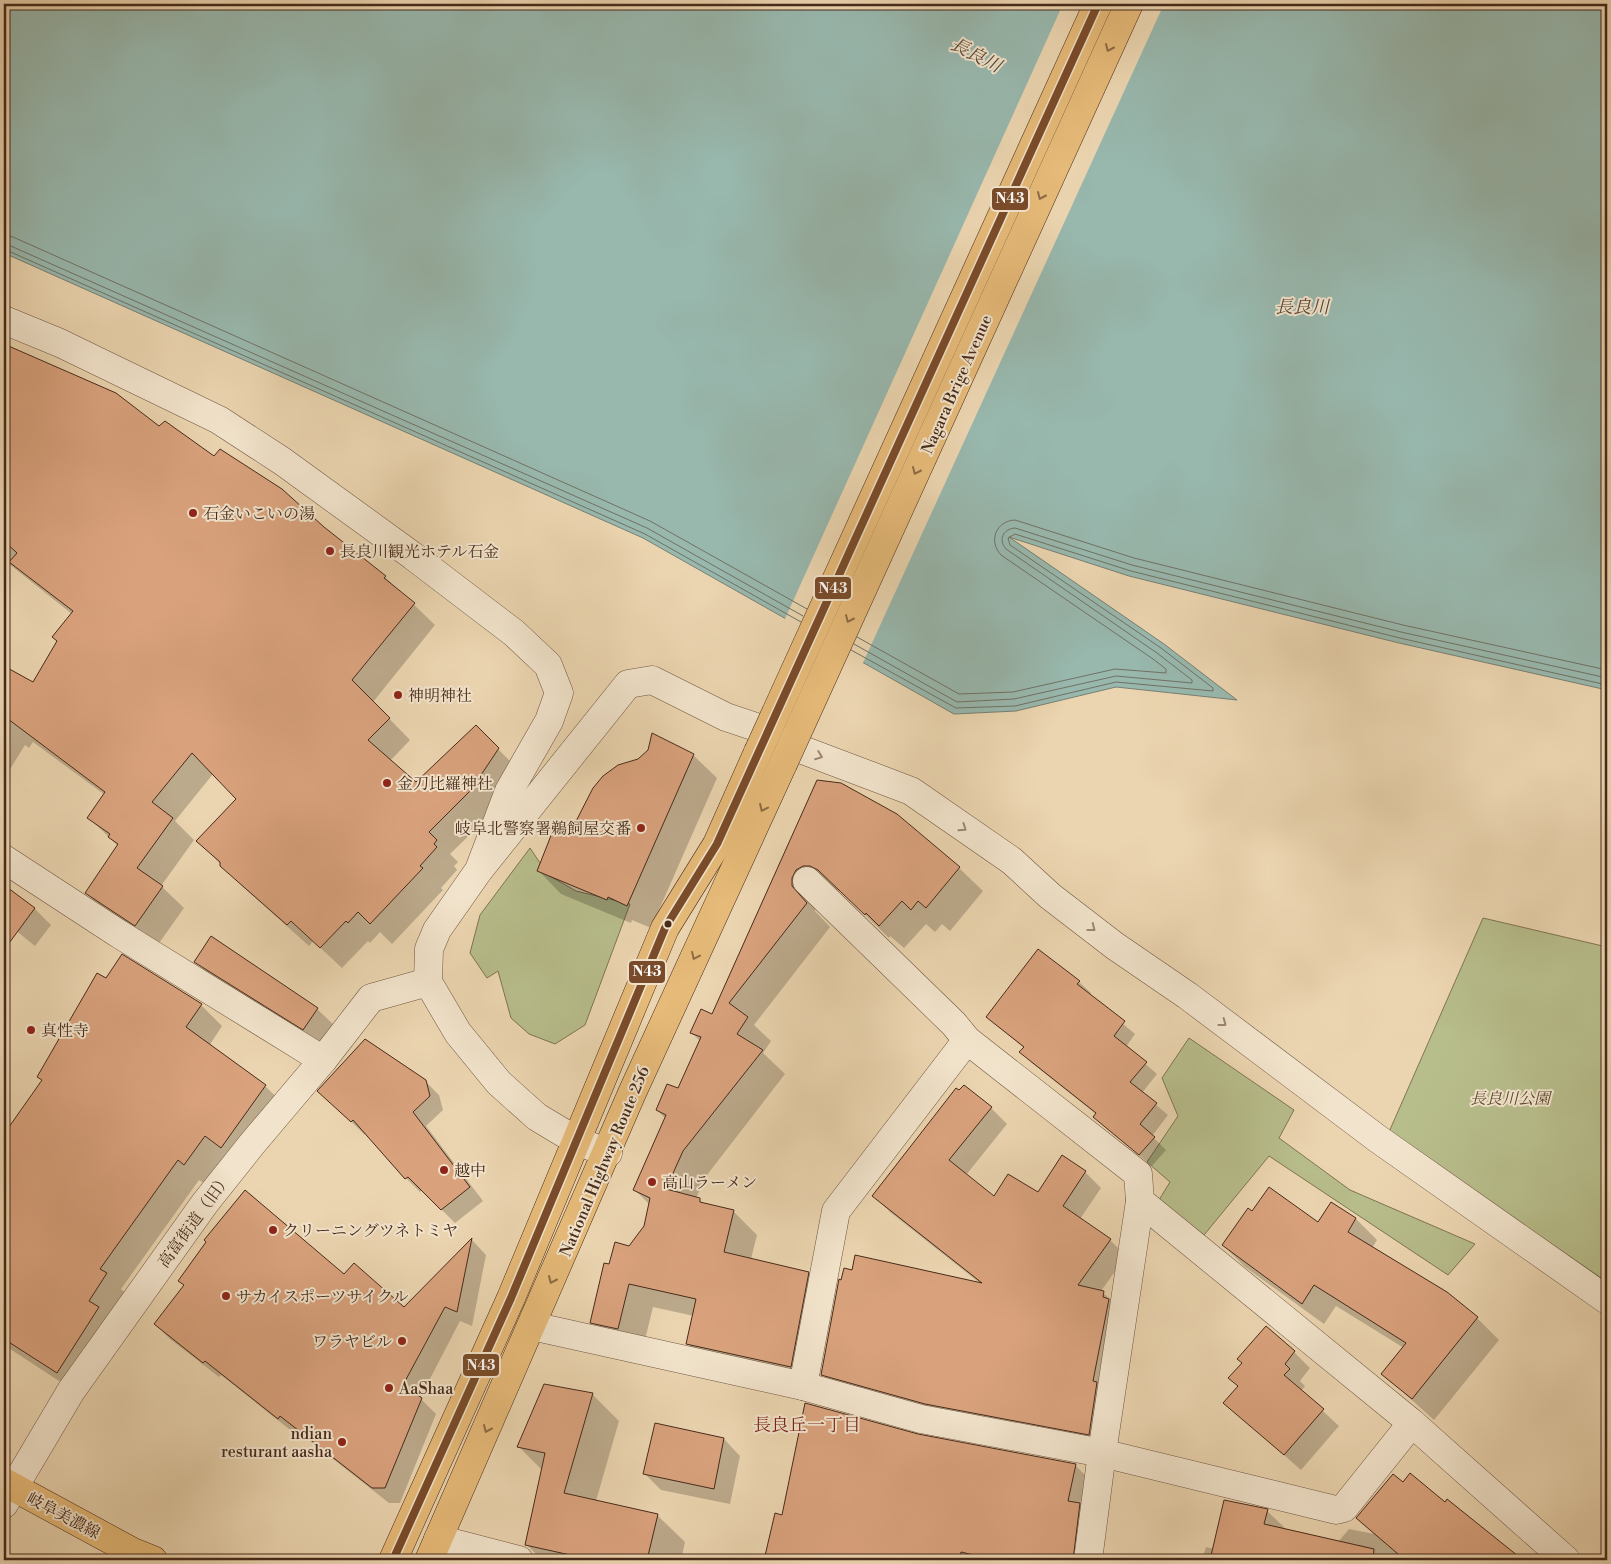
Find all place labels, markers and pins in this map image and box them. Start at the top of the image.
place label: 石金いこいの湯 [203,504,315,524]
marker: 石金いこいの湯 [187,507,199,519]
place label: 長良川観光ホテル石金 [340,542,499,562]
marker: 長良川観光ホテル石金 [324,545,336,557]
place label: 神明神社 [408,686,472,706]
marker: 神明神社 [392,689,404,701]
place label: 金刀比羅神社 [397,774,493,794]
marker: 金刀比羅神社 [381,777,393,789]
place label: 岐阜北警察署鵜飼屋交番 [455,819,631,839]
marker: 岐阜北警察署鵜飼屋交番 [635,822,647,834]
unlabelled marker [663,919,673,929]
place label: 真性寺 [41,1021,89,1041]
marker: 真性寺 [25,1024,37,1036]
place label: 越中 [454,1161,486,1181]
marker: 越中 [438,1164,450,1176]
place label: 高山ラーメン [662,1173,757,1193]
marker: 高山ラーメン [646,1176,658,1188]
place label: クリーニングツネトミヤ [283,1221,458,1241]
marker: クリーニングツネトミヤ [267,1224,279,1236]
place label: サカイスポーツサイクル [236,1287,408,1307]
marker: サカイスポーツサイクル [220,1290,232,1302]
place label: ワラヤビル [312,1332,392,1352]
marker: ワラヤビル [396,1335,408,1347]
place label: AaShaa [398,1379,454,1399]
marker: AaShaa [383,1382,395,1394]
place label: ndian resturant aasha [221,1424,333,1462]
marker: ndian resturant aasha [336,1436,348,1448]

